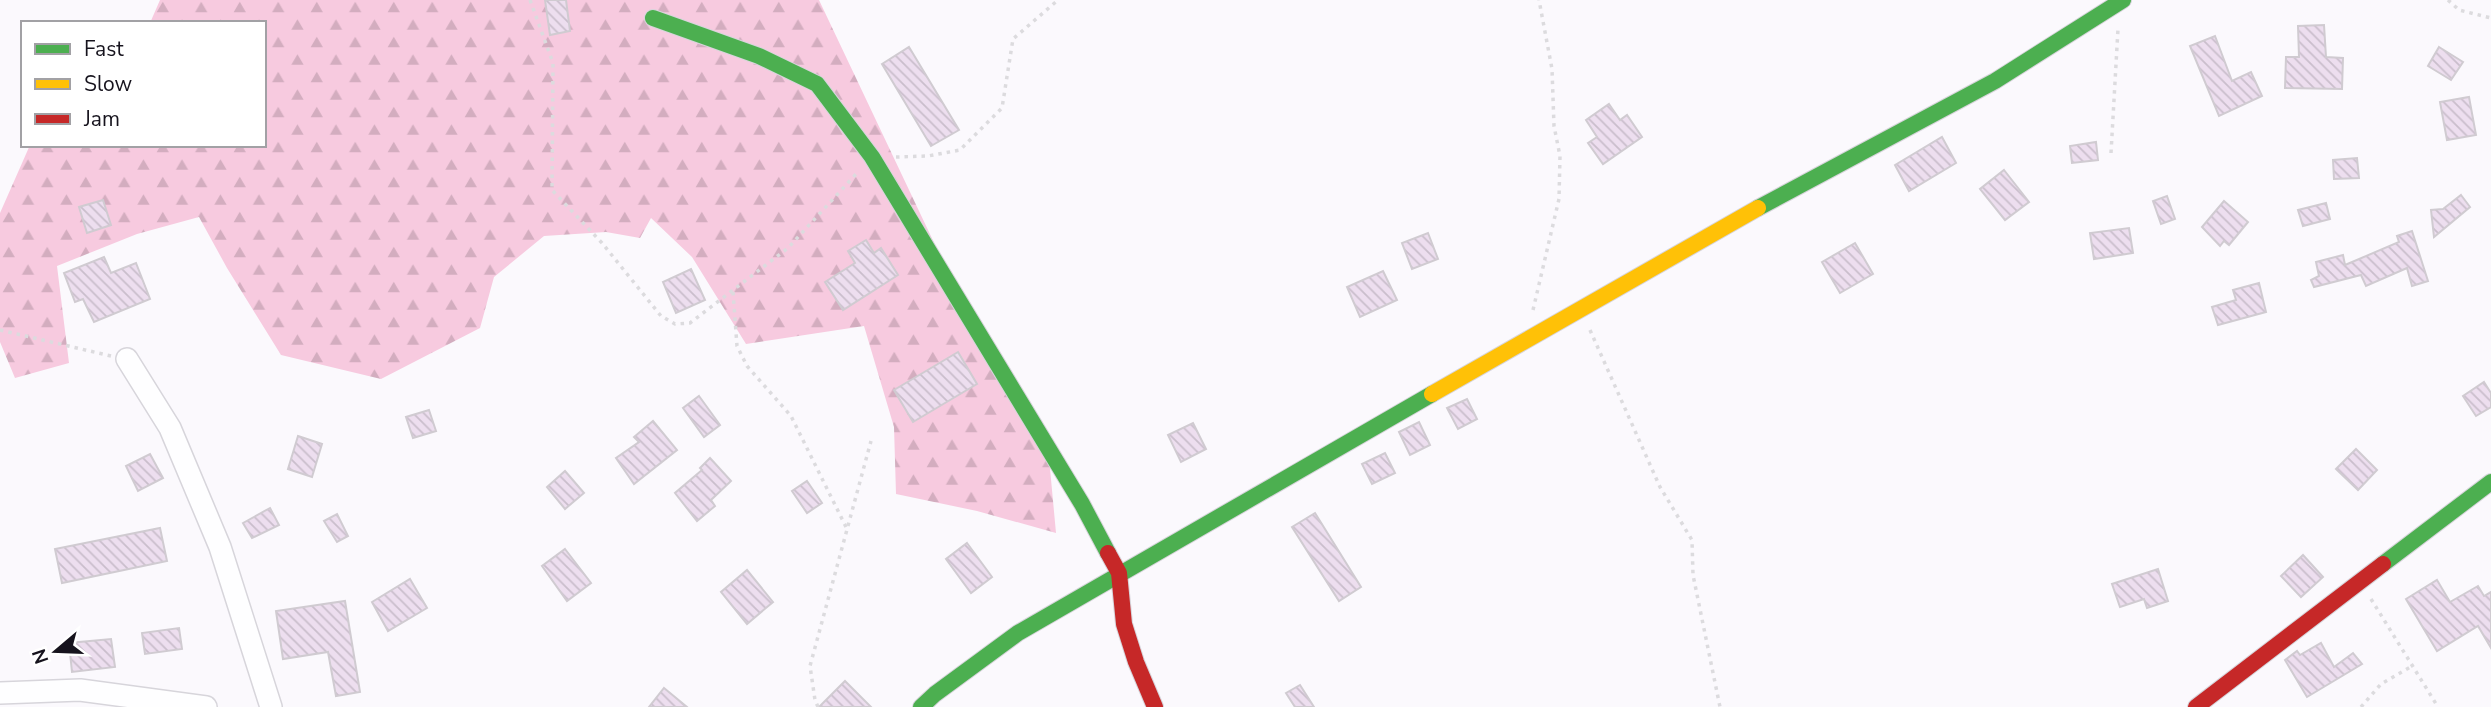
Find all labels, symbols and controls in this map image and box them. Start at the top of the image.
legend [21,21,266,147]
text: Fast [84,35,124,63]
text: Slow [84,70,133,98]
text: Jam [83,105,120,133]
north arrow [21,616,91,686]
text: N [26,645,55,667]

